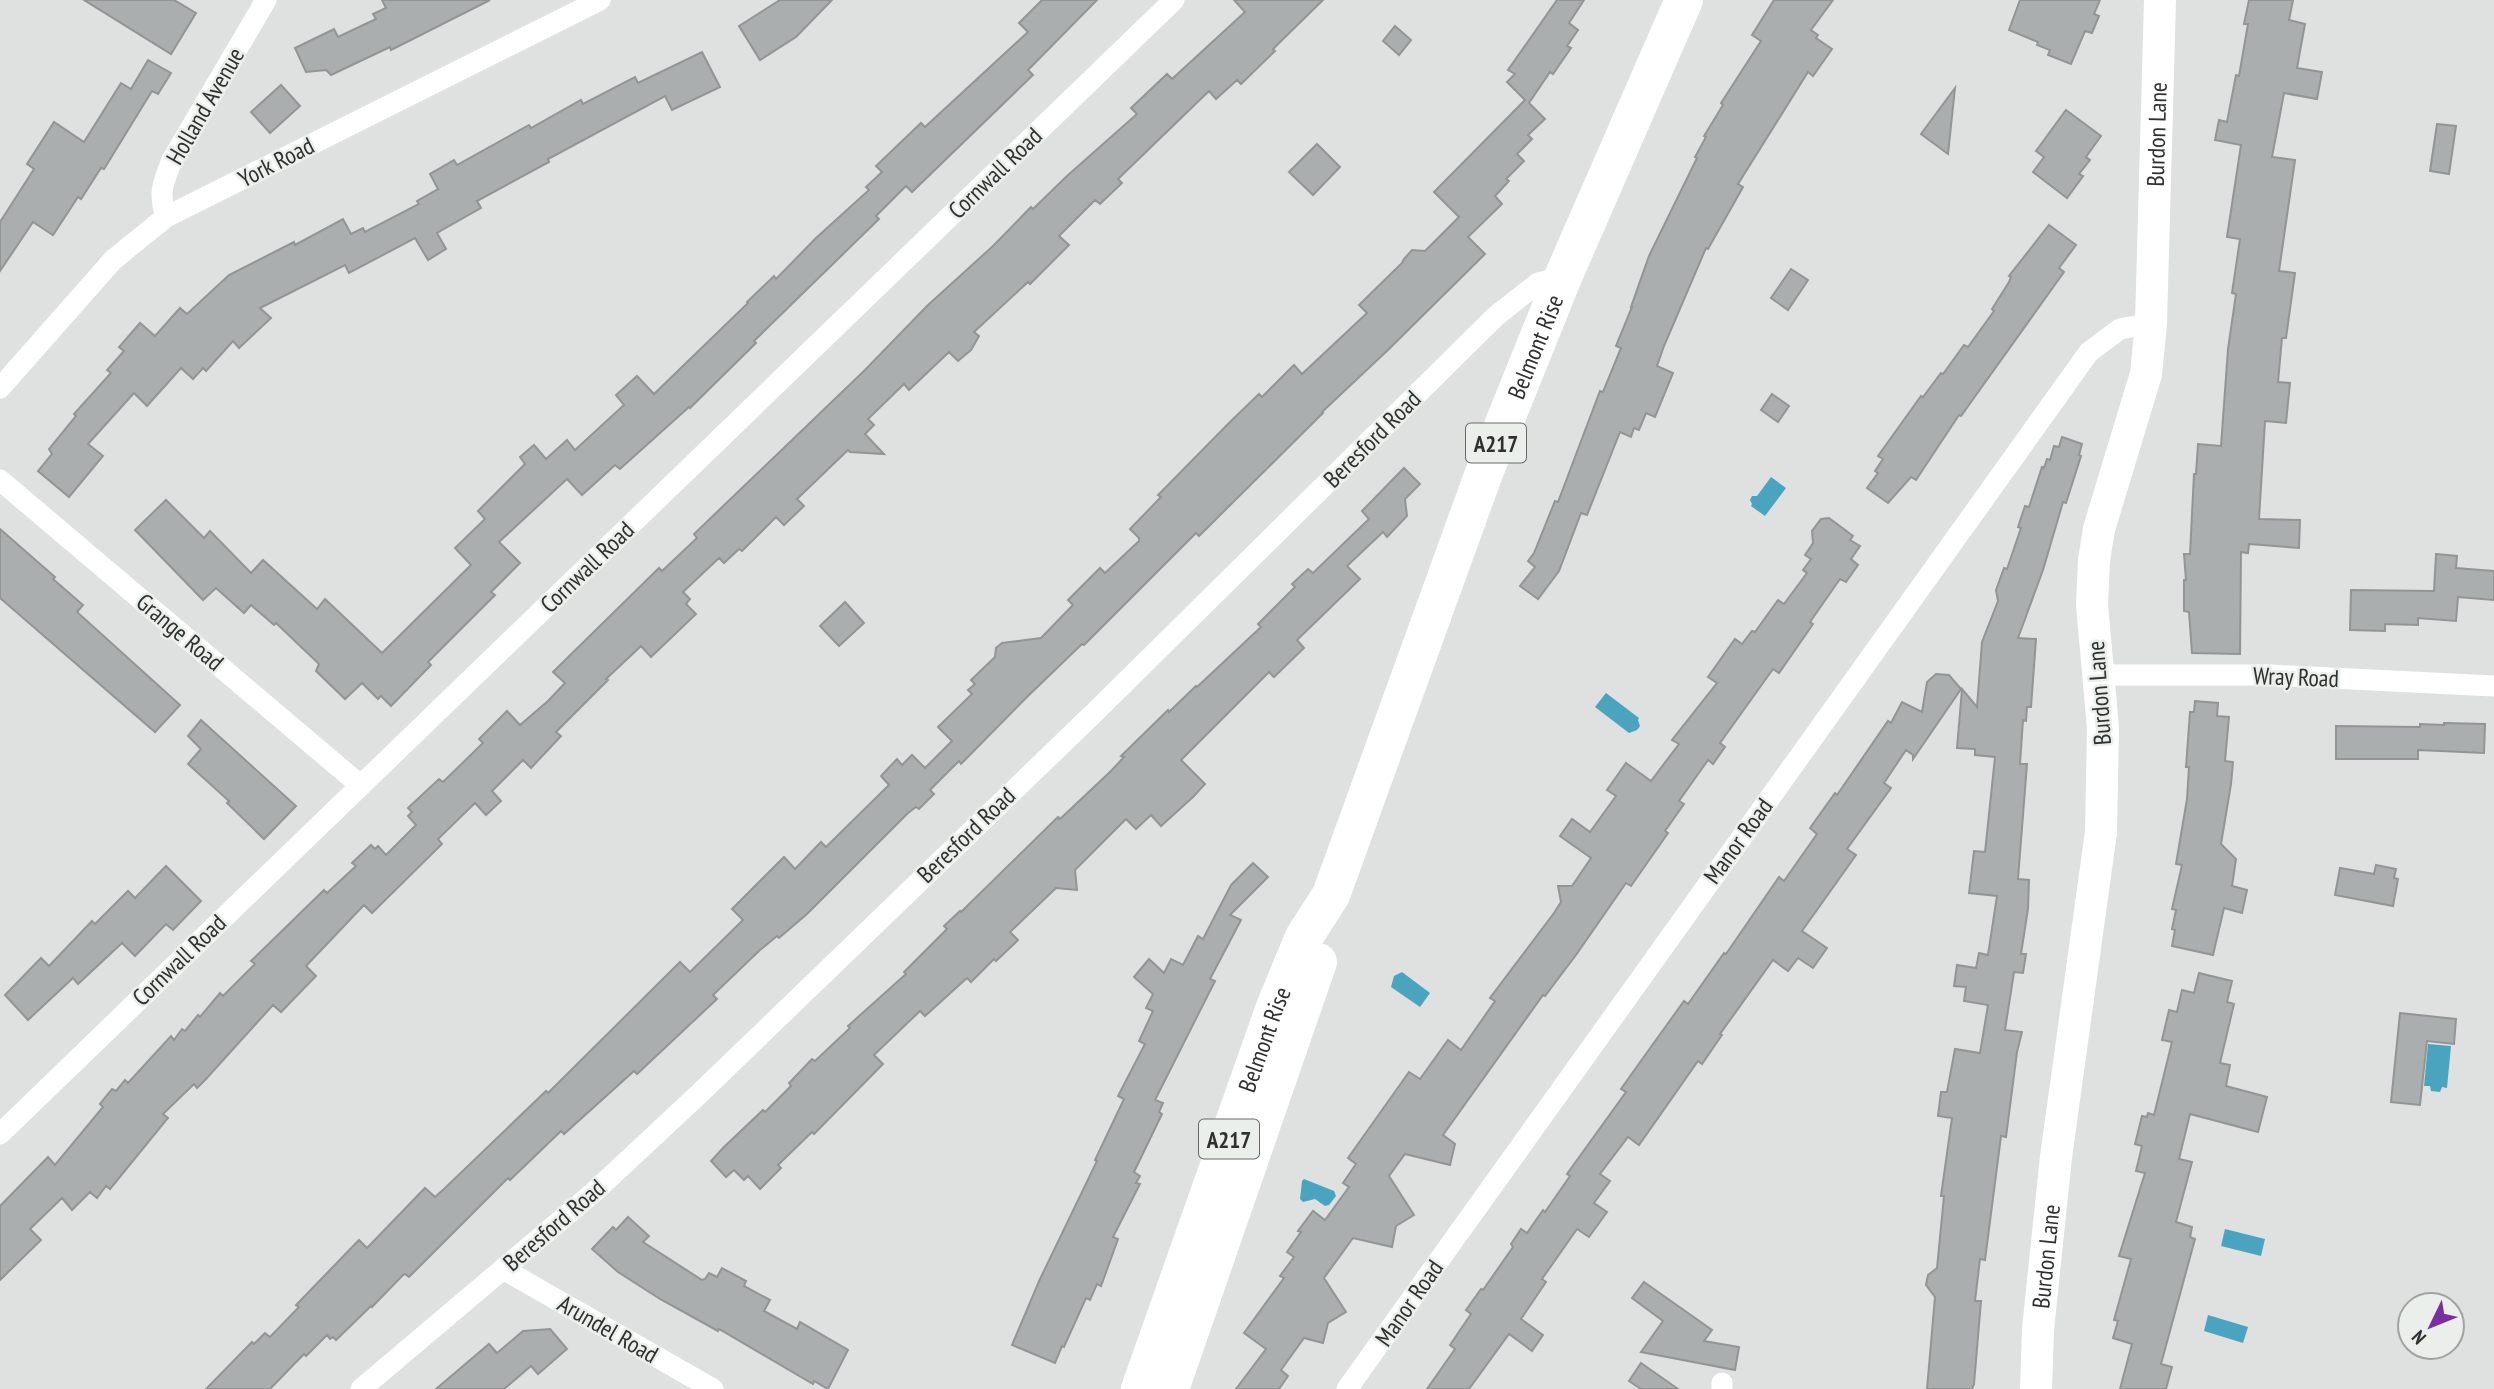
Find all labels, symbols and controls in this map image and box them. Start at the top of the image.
street label: Holland Avenue [159,42,251,170]
street label: Burdon Lane [2139,82,2173,187]
street label: Cornwall Road [942,121,1048,225]
street label: York Road [233,130,319,194]
street label: Belmont Rise [1500,290,1570,403]
street label: Beresford Road [1317,384,1427,494]
road number: A217 [1466,424,1526,462]
street label: Cornwall Road [534,515,640,619]
street label: Grange Road [130,586,230,678]
street label: Burdon Lane [2080,640,2118,746]
street label: Wray Road [2253,660,2339,694]
street label: Beresford Road [910,780,1022,890]
street label: Manor Road [1697,792,1779,890]
street label: Cornwall Road [126,908,232,1012]
street label: Belmont Rise [1231,982,1297,1096]
road number: A217 [1199,1120,1259,1158]
street label: Beresford Road [497,1172,611,1278]
street label: Burdon Lane [2025,1203,2066,1310]
street label: Manor Road [1368,1254,1450,1352]
street label: Arundel Road [552,1288,664,1370]
north arrow [2396,1291,2466,1361]
text: N [2406,1326,2431,1350]

